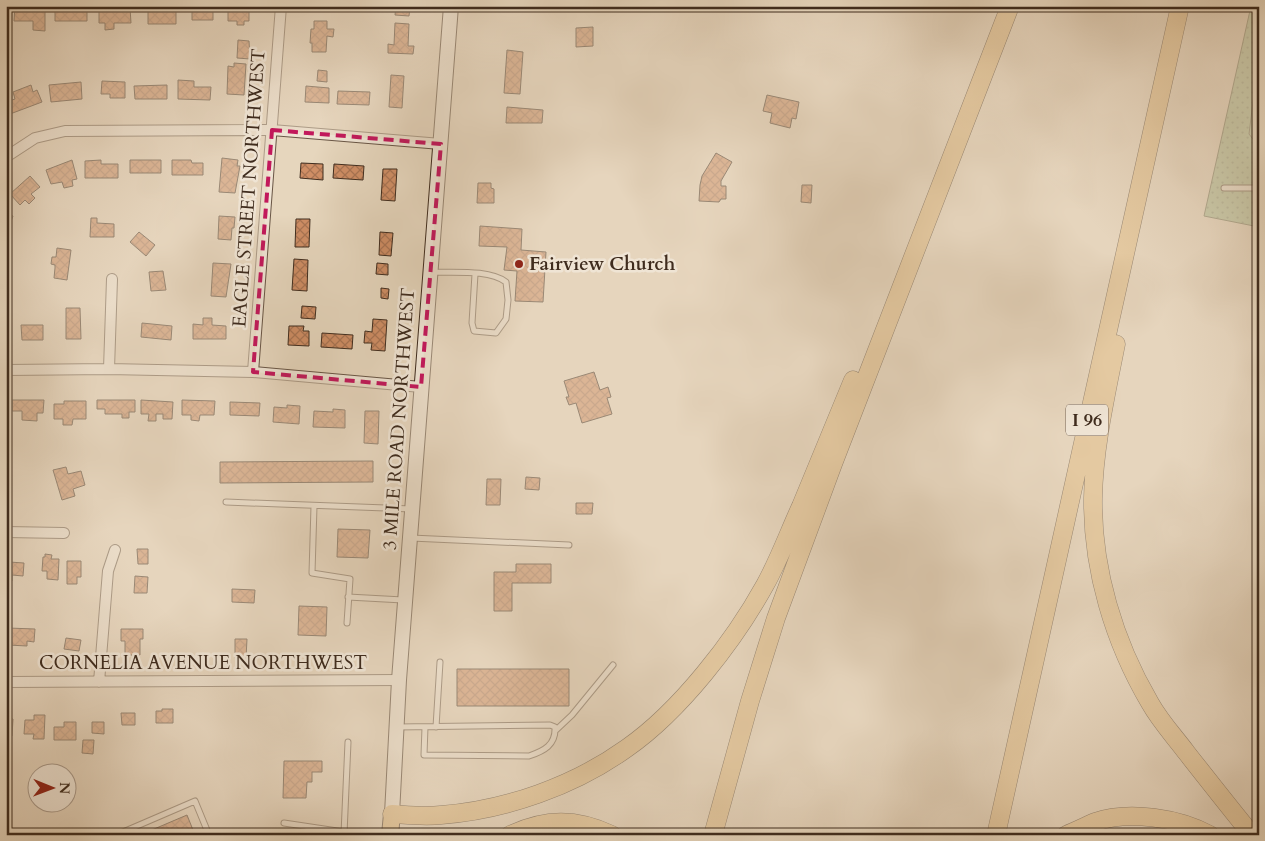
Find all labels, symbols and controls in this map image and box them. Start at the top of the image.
street label: EAGLE STREET NORTHWEST [226,48,272,328]
place label: Fairview Church [529,251,675,277]
marker: Fairview Church [513,258,525,270]
street label: 3 MILE ROAD NORTHWEST [377,287,421,551]
road number: I 96 [1066,404,1108,436]
street label: CORNELIA AVENUE NORTHWEST [39,650,367,676]
north arrow [28,764,78,814]
text: N [55,782,74,794]

